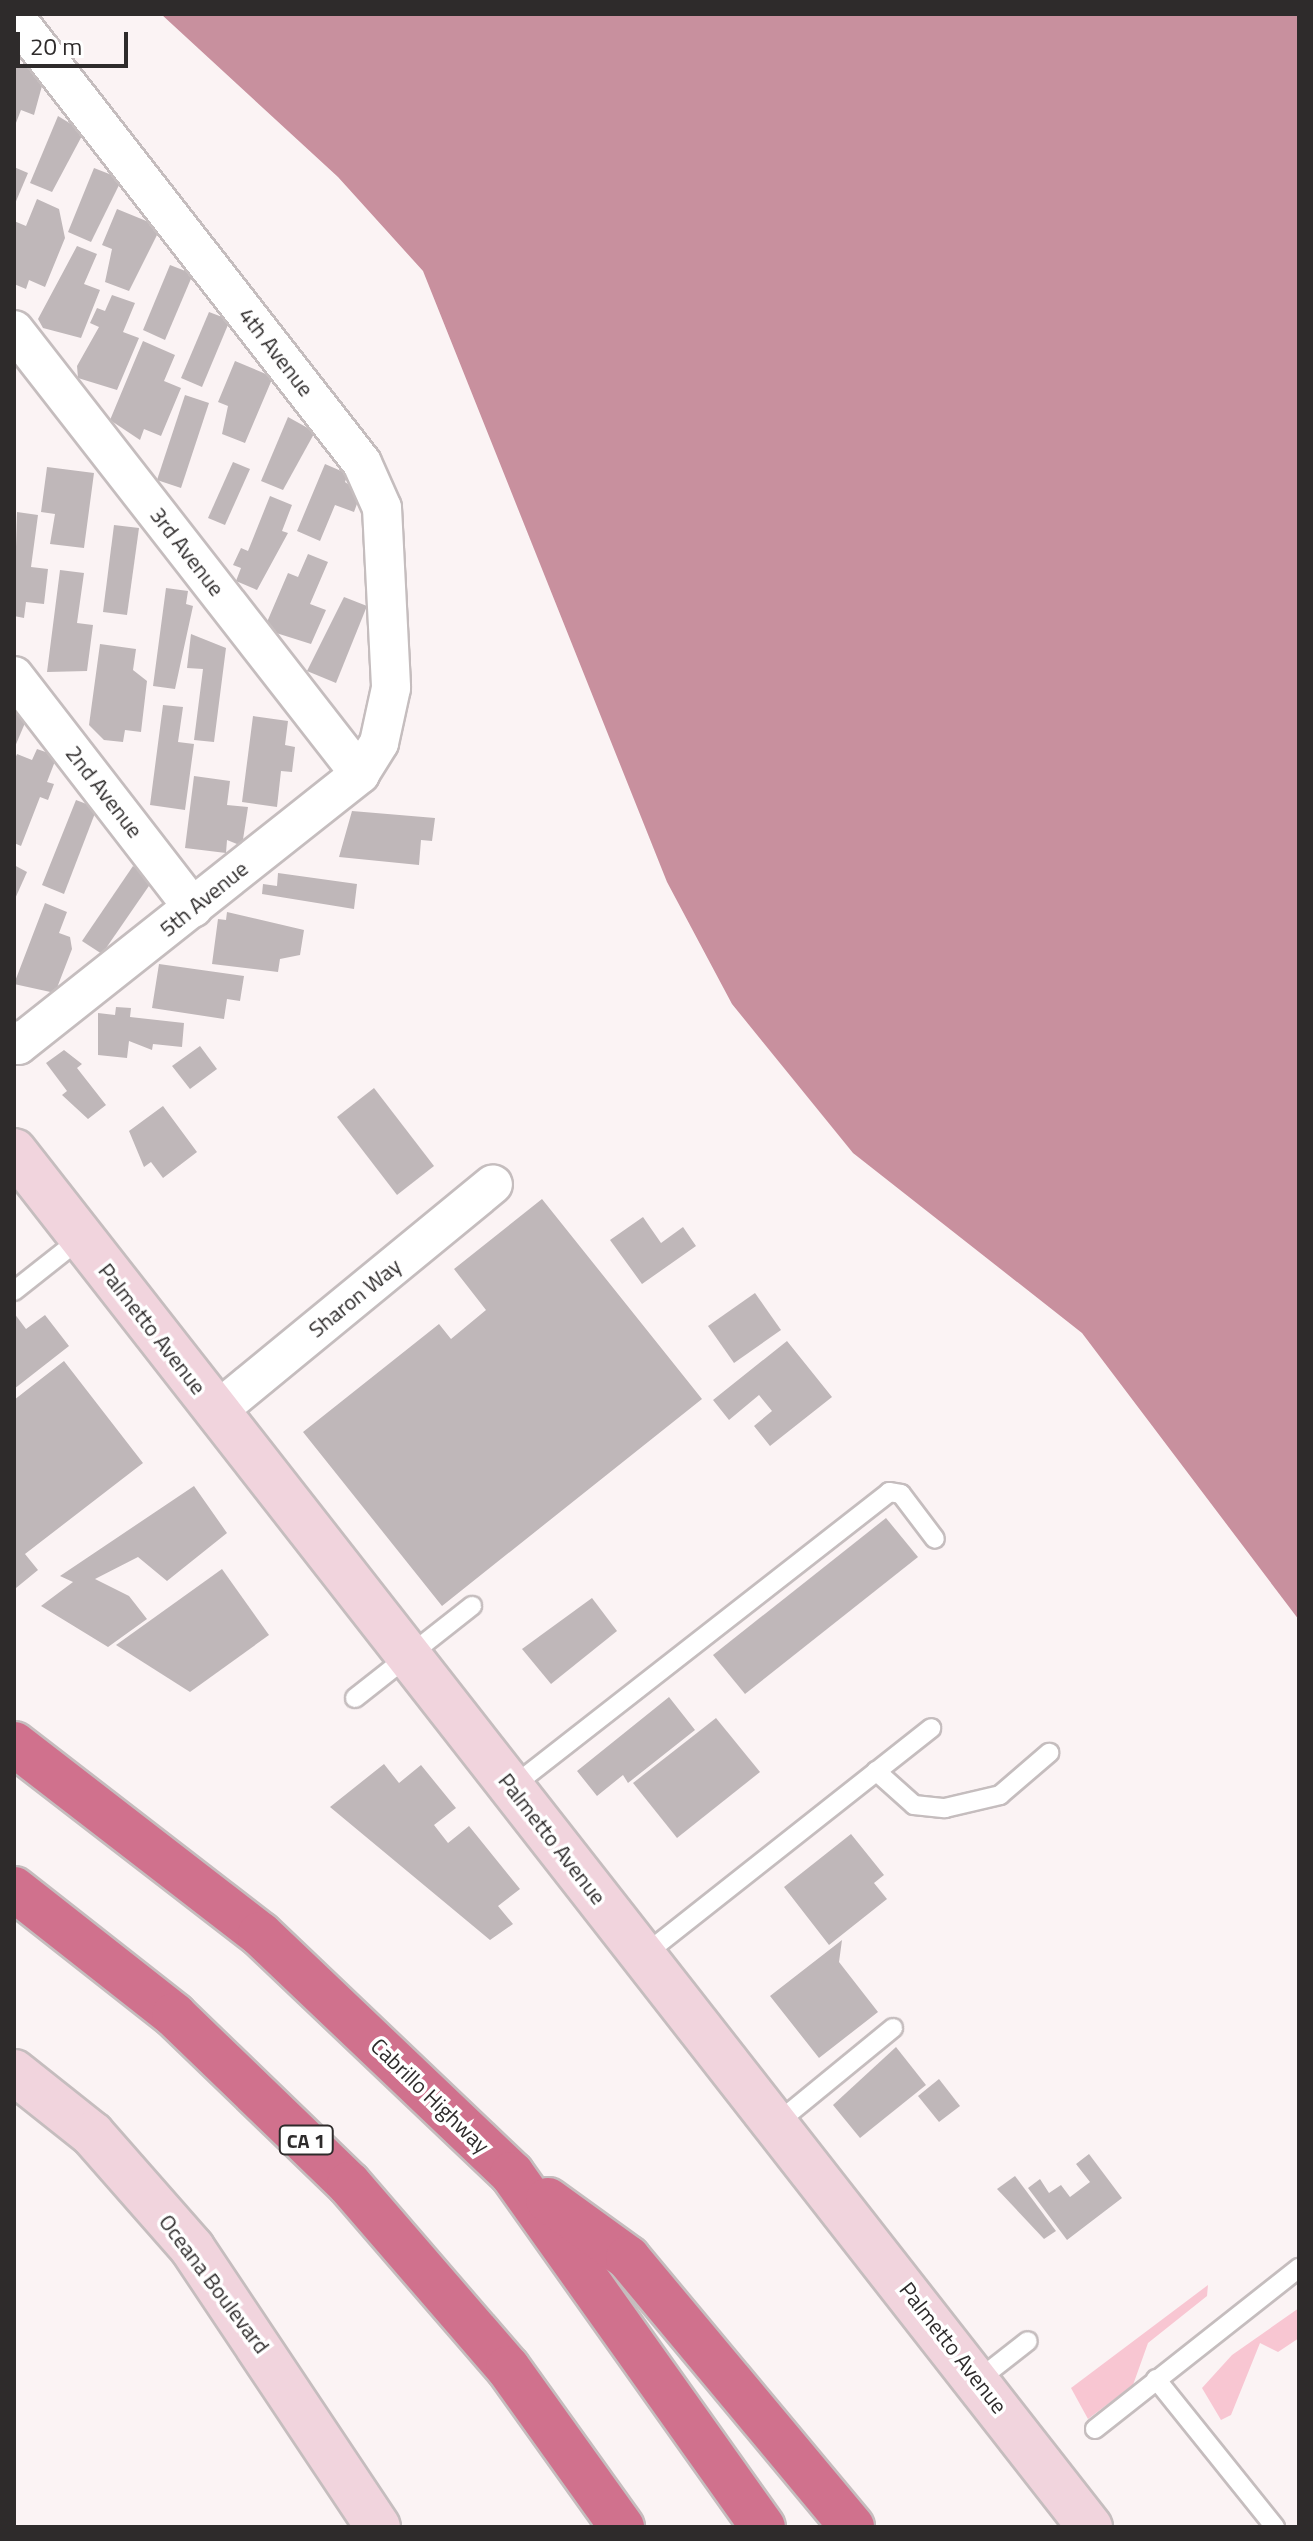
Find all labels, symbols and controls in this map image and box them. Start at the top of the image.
scale bar [20,16,132,66]
text: 20 m [30,28,82,64]
street label: 4th Avenue [233,302,319,402]
street label: 3rd Avenue [144,503,230,601]
street label: 2nd Avenue [60,741,148,843]
street label: 5th Avenue [155,856,253,942]
street label: Sharon Way [304,1253,406,1343]
street label: Palmetto Avenue [93,1258,211,1400]
street label: Palmetto Avenue [493,1768,611,1910]
street label: Cabrillo Highway [365,2033,495,2159]
road number: CA 1 [278,2124,334,2156]
street label: Oceana Boulevard [153,2209,275,2359]
street label: Palmetto Avenue [894,2277,1012,2419]

